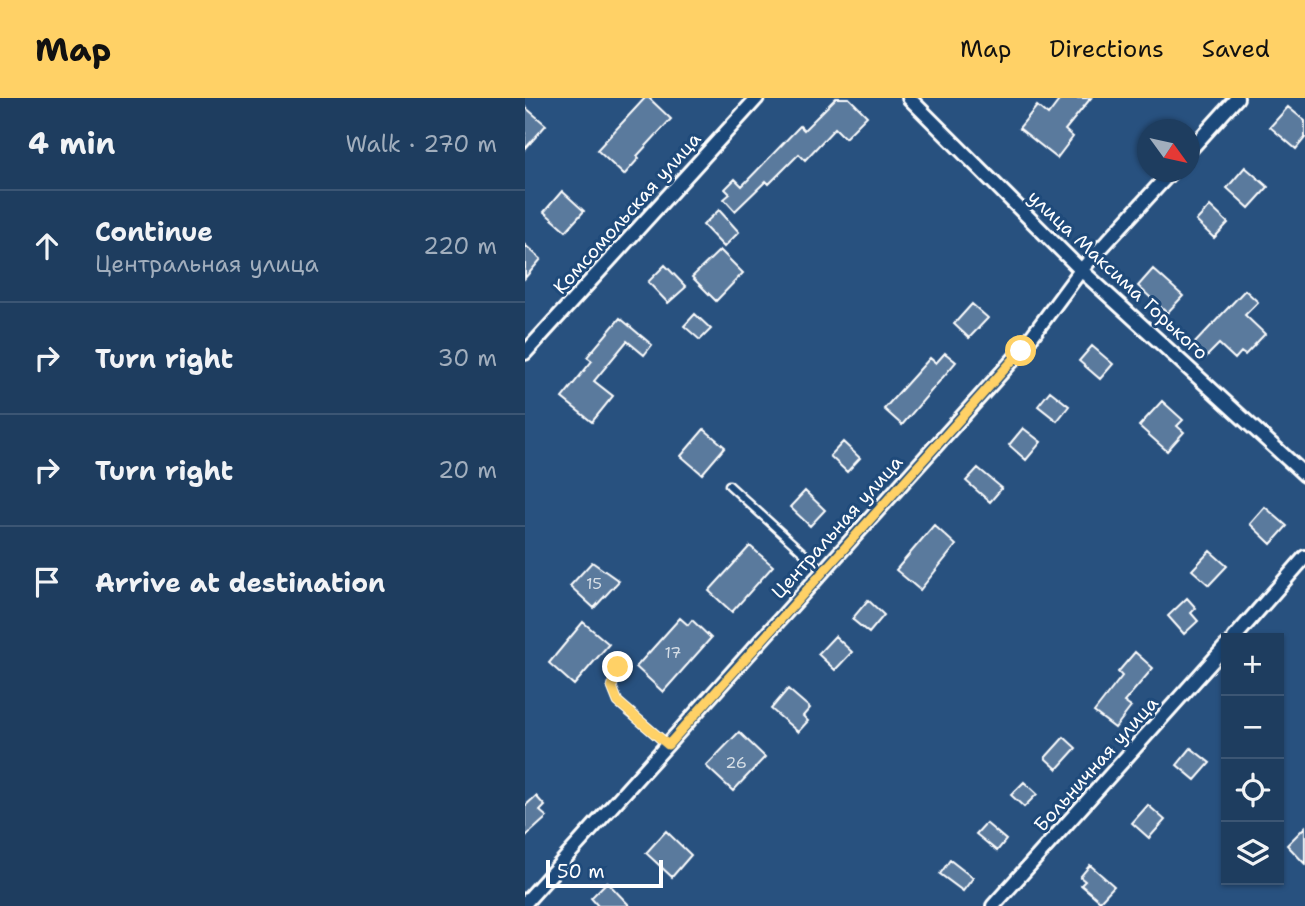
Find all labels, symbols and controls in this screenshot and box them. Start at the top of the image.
text: Map [35,27,111,72]
text: Map [960,33,1011,65]
text: Directions [1049,33,1164,65]
text: Saved [1202,33,1270,65]
north arrow [1137,119,1200,182]
text: 4 min [28,123,115,164]
street label: Комсомольская улица [548,127,707,299]
text: Walk · 270 m [345,129,497,159]
street label: улица Максима Горького [1022,185,1214,365]
text: Continue [95,214,213,249]
icon: ahead [28,227,66,265]
text: 220 m [423,231,497,261]
text: Центральная улица [95,249,319,279]
route start [1005,335,1036,366]
icon: right [28,339,66,377]
text: Turn right [95,341,233,376]
text: 30 m [438,343,497,373]
street label: Центральная улица [766,450,908,604]
icon: right [28,451,66,489]
text: Turn right [95,453,233,488]
text: 20 m [438,455,497,485]
icon: arrive [28,563,66,601]
text: Arrive at destination [95,565,385,600]
house number: 15 [586,573,602,594]
map controls [1221,633,1284,885]
button: + [1221,633,1284,696]
house number: 17 [664,642,682,663]
route end [602,651,633,682]
street label: Больничная улица [1028,691,1164,837]
button: − [1221,696,1284,759]
house number: 26 [725,752,747,773]
button: locate [1221,759,1284,822]
button: layers [1221,822,1284,885]
scale bar [546,857,663,889]
text: 50 m [557,859,605,884]

